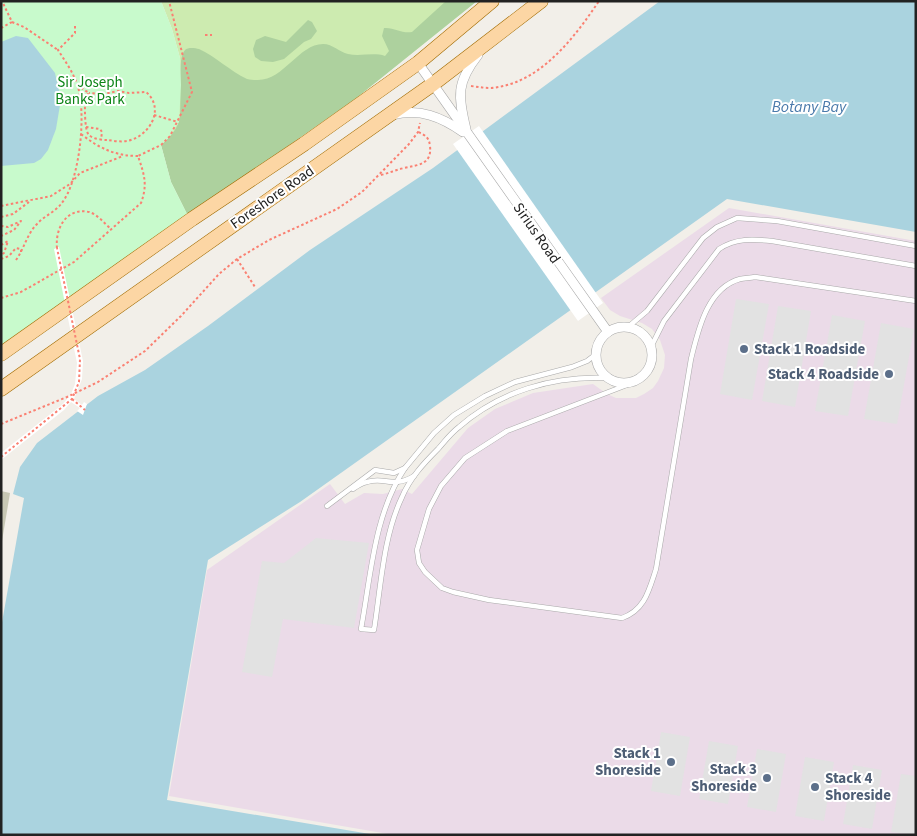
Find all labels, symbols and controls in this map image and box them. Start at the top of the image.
park label: Sir Joseph Banks Park [55,72,125,110]
water label: Botany Bay [772,96,847,118]
street label: Foreshore Road [226,161,318,234]
street label: Sirius Road [508,198,565,268]
place label: Stack 1 Roadside [754,339,866,360]
marker: Stack 1 Roadside [738,343,750,355]
place label: Stack 4 Roadside [768,364,879,385]
marker: Stack 4 Roadside [883,368,895,380]
place label: Stack 1 Shoreside [595,743,661,781]
marker: Stack 1 Shoreside [665,756,677,768]
place label: Stack 3 Shoreside [691,759,757,797]
place label: Stack 4 Shoreside [825,768,891,806]
marker: Stack 3 Shoreside [761,772,773,784]
marker: Stack 4 Shoreside [809,781,821,793]

